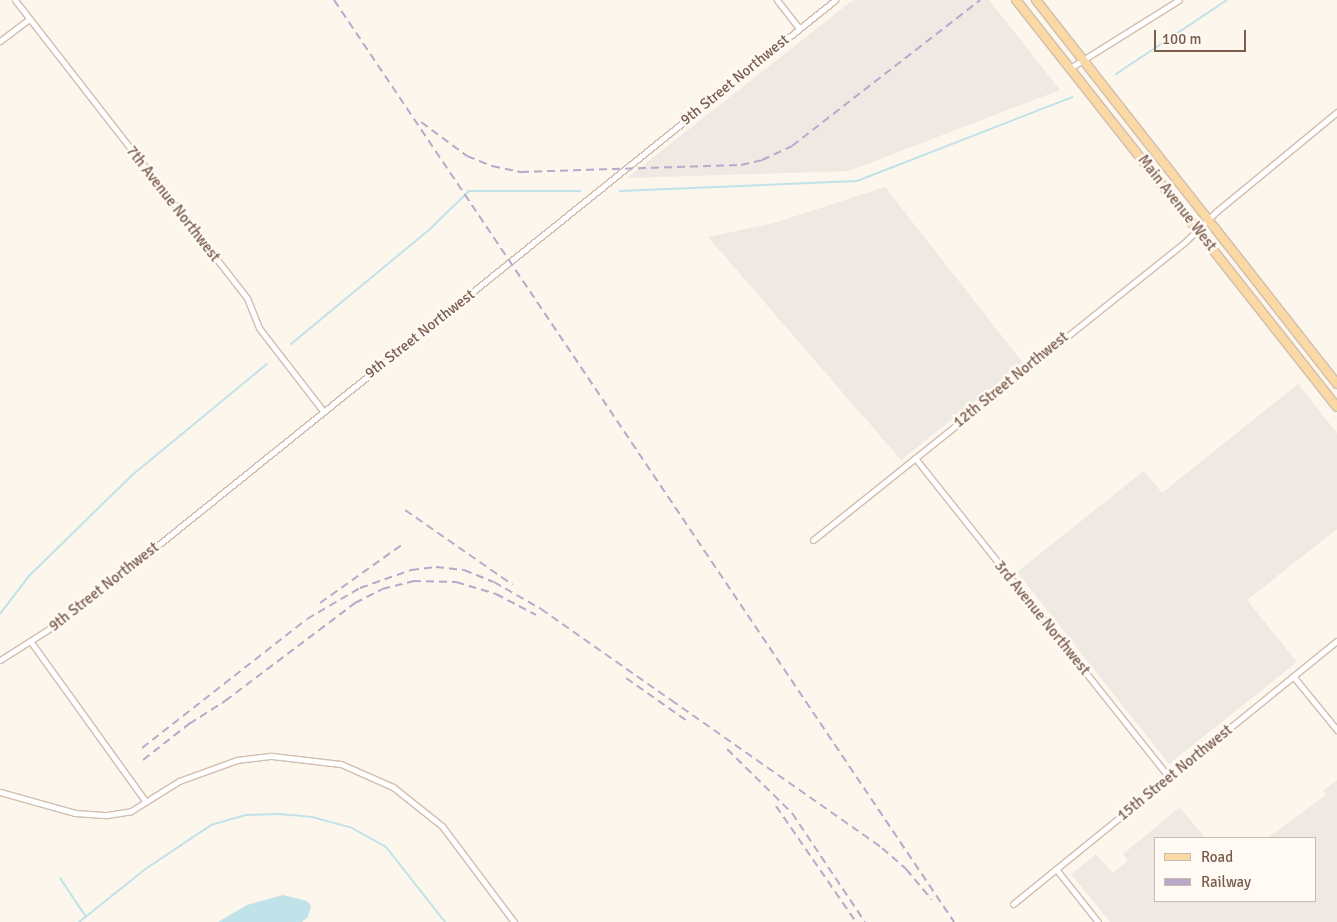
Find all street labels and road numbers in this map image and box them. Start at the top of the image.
street label: 9th Street Northwest [677,31,793,129]
street label: 7th Avenue Northwest [122,143,224,265]
street label: Main Avenue West [1134,151,1220,255]
street label: 9th Street Northwest [362,286,478,382]
street label: 12th Street Northwest [950,328,1072,432]
street label: 9th Street Northwest [46,539,162,635]
street label: 3rd Avenue Northwest [990,557,1094,679]
street label: 15th Street Northwest [1114,721,1236,825]

